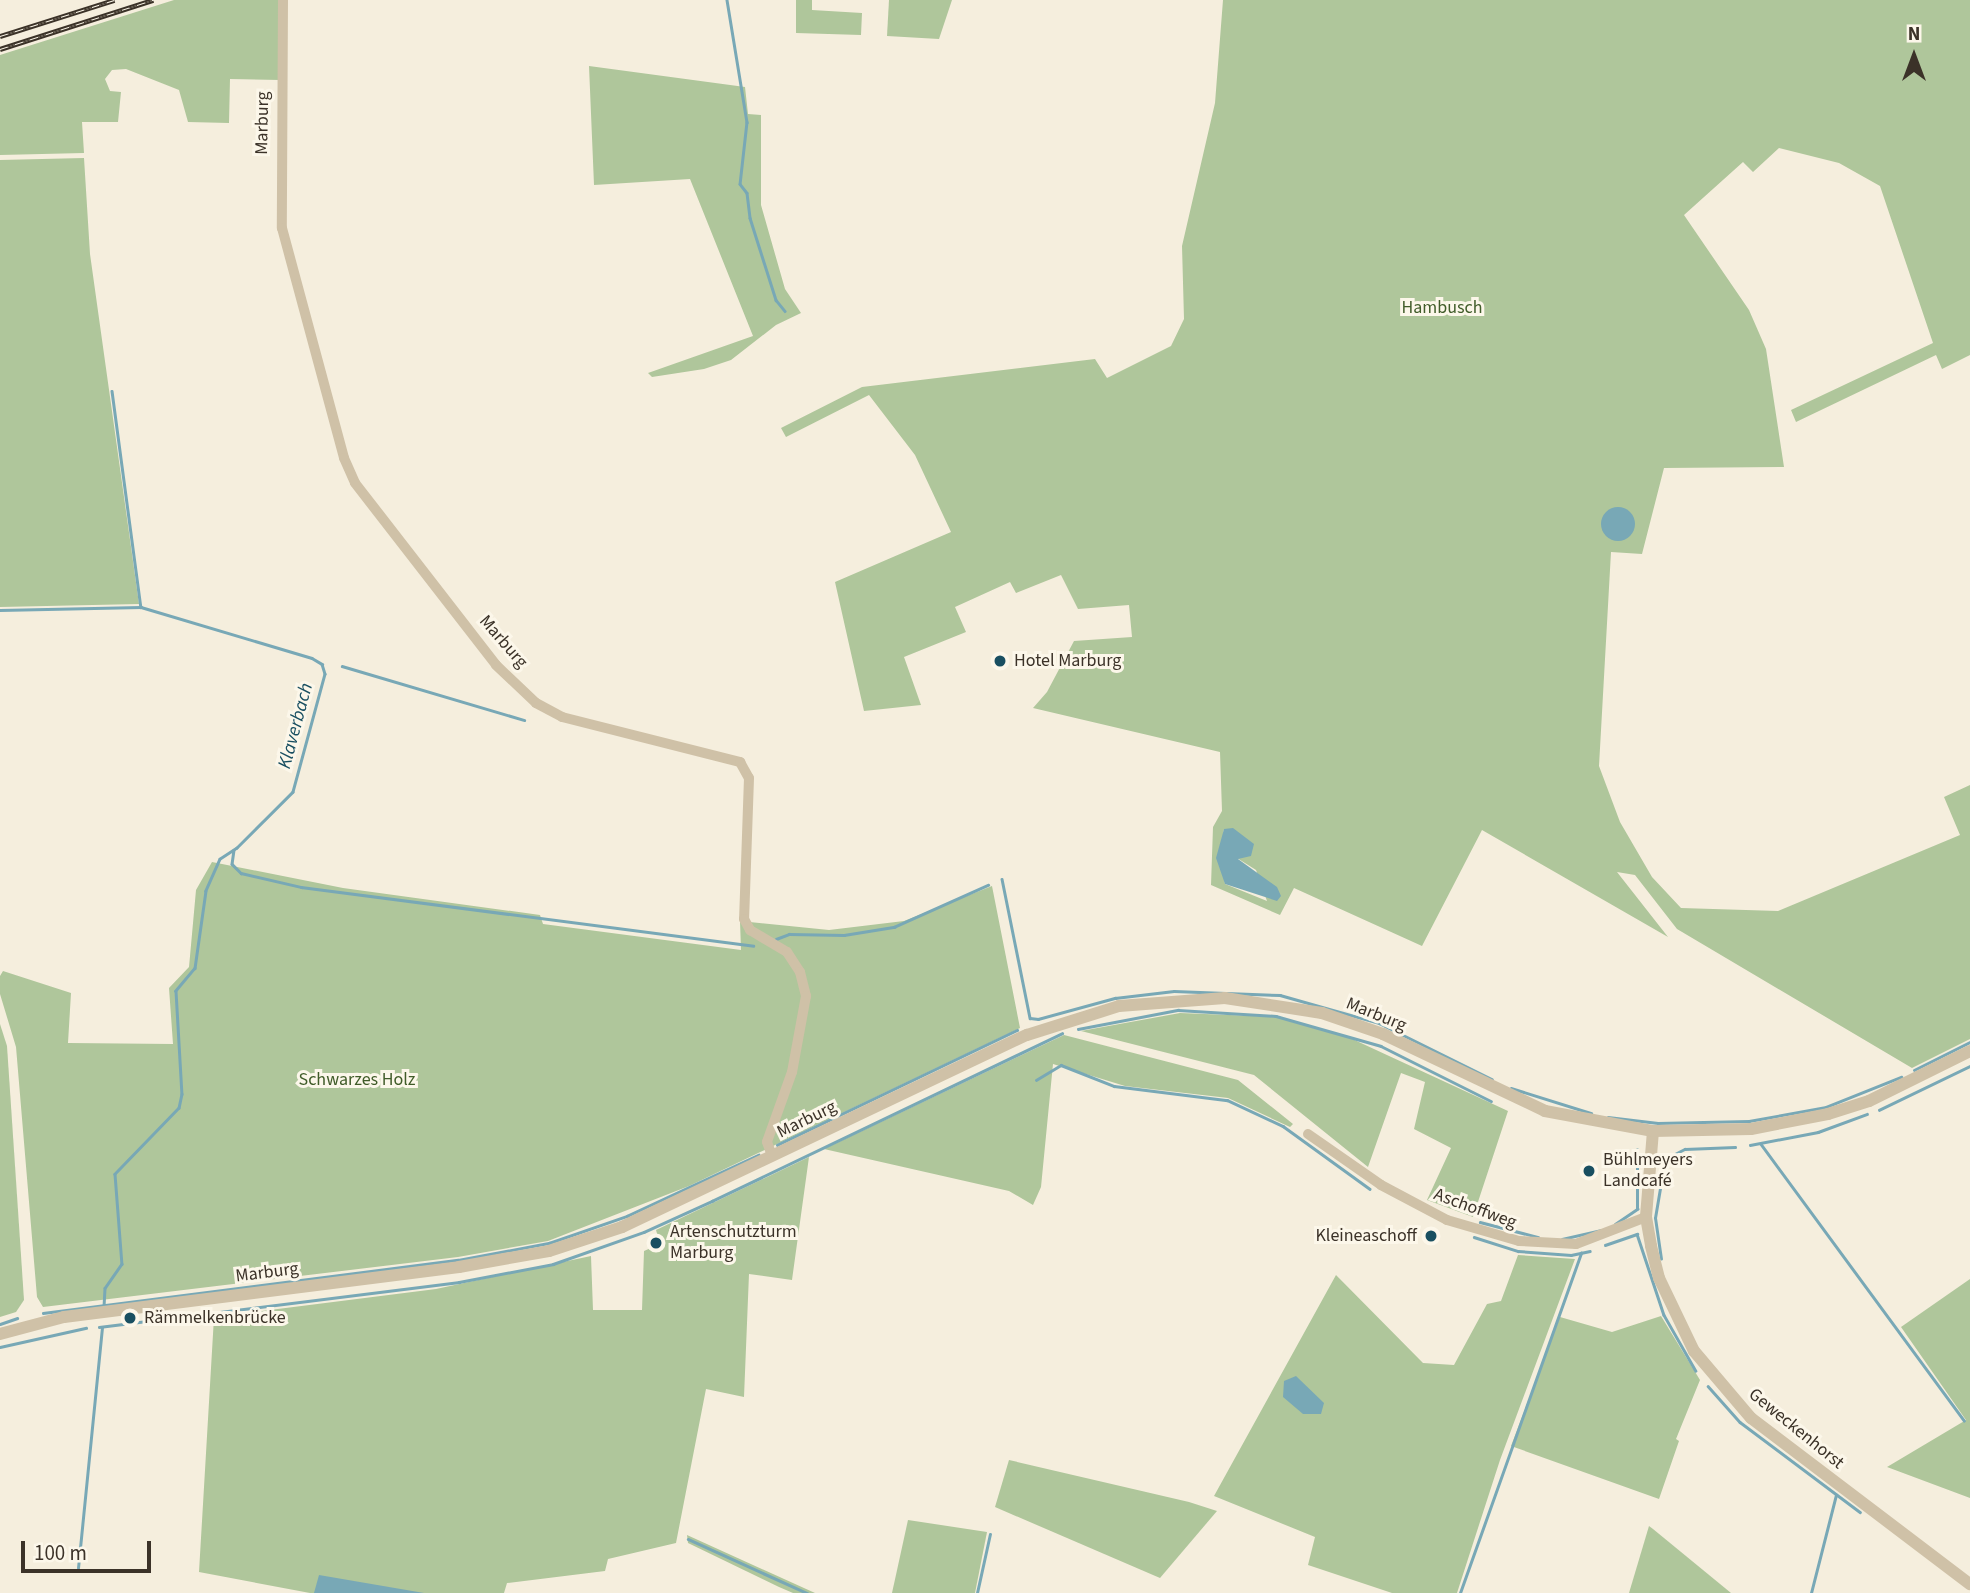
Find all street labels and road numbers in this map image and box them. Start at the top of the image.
street label: Marburg [252,91,274,155]
street label: Marburg [474,611,532,673]
street label: Marburg [1343,993,1409,1037]
street label: Marburg [774,1096,840,1144]
street label: Aschoffweg [1431,1184,1519,1234]
street label: Marburg [234,1258,300,1288]
street label: Geweckenhorst [1744,1384,1848,1474]

